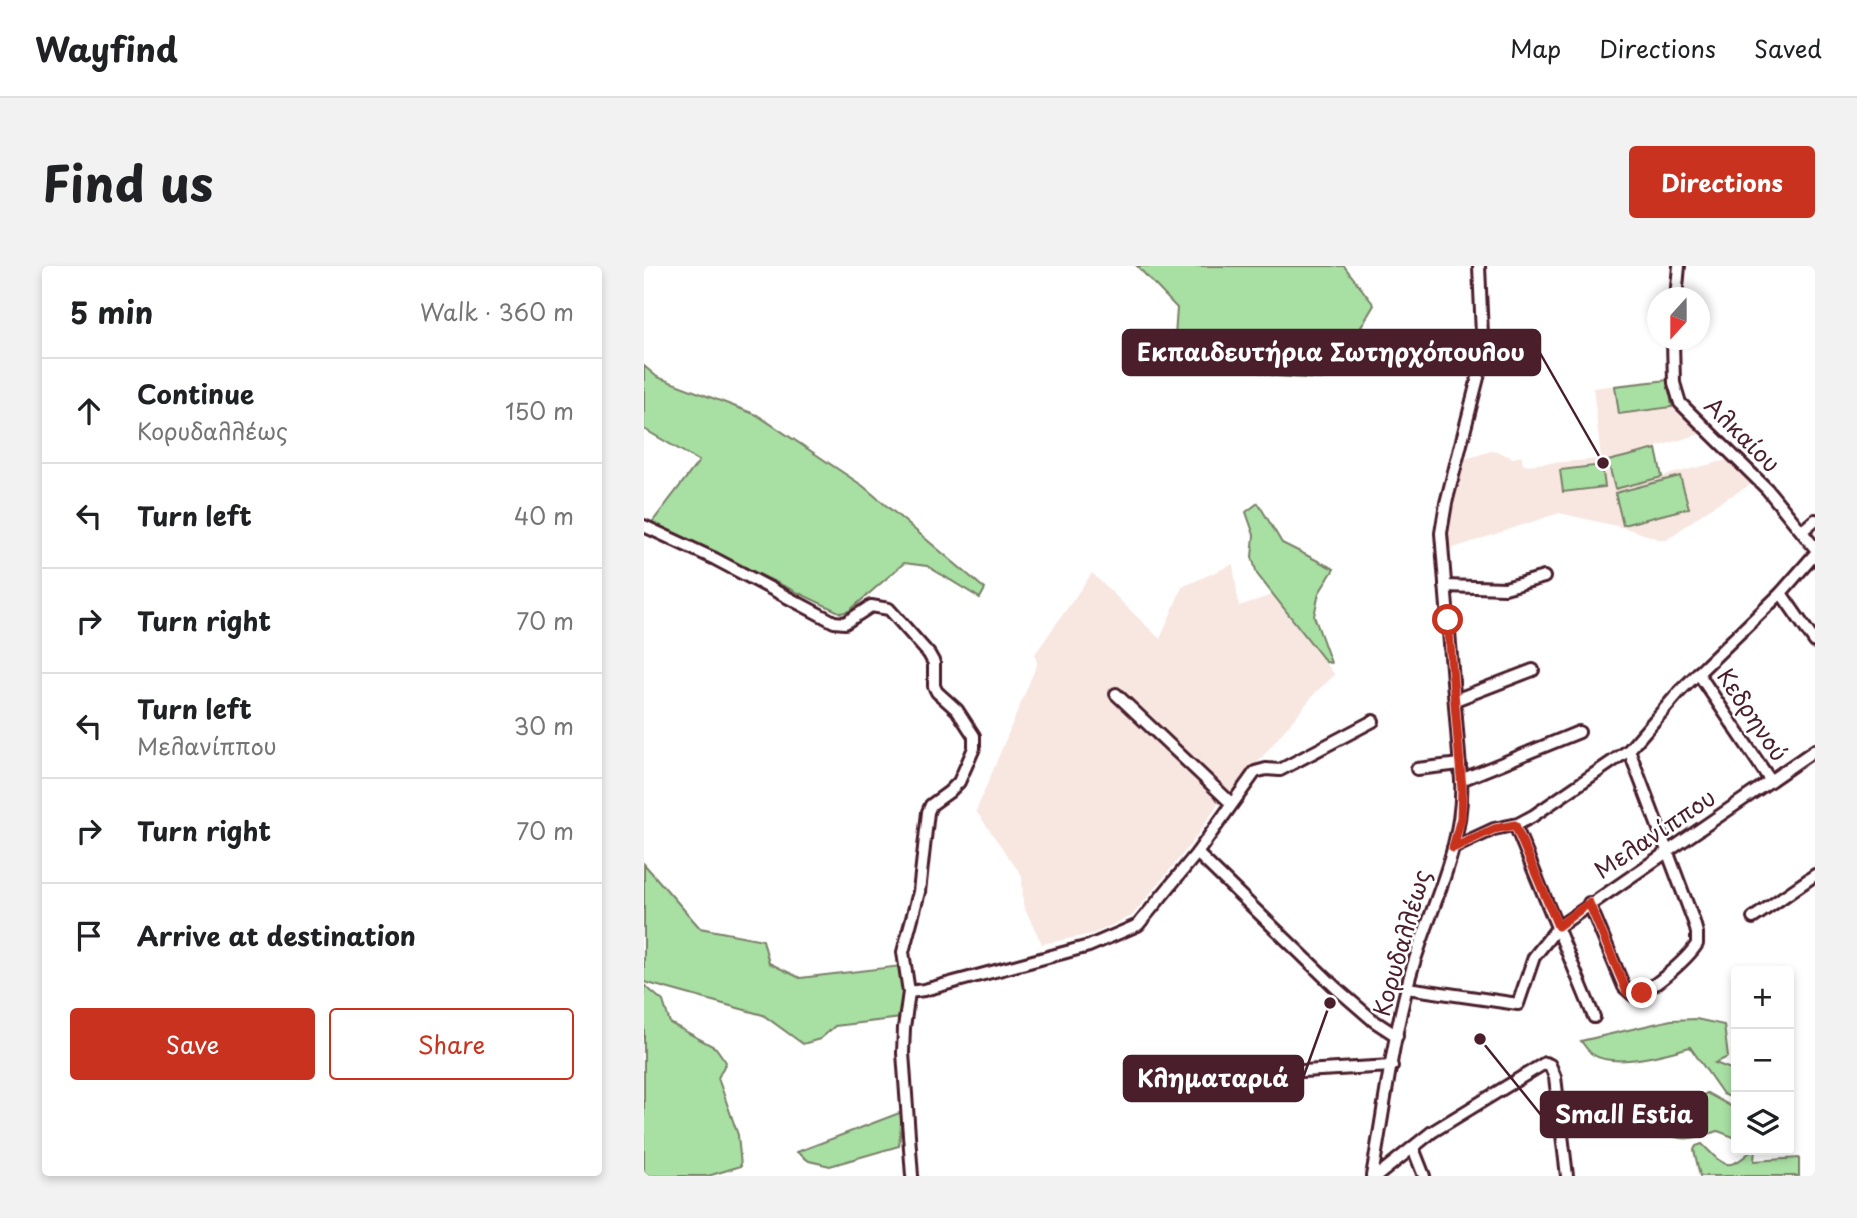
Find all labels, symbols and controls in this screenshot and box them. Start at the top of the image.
text: Wayfind [35,23,178,73]
text: Map [1510,30,1561,66]
text: Directions [1599,30,1716,66]
text: Saved [1754,30,1822,66]
text: Find us [42,145,213,219]
button: Directions [1629,146,1815,218]
north arrow [1647,287,1710,350]
text: 5 min [70,289,153,334]
text: Walk · 360 m [420,294,574,329]
callout: Εκπαιδευτήρια Σωτηρχόπουλου [1123,330,1540,375]
text: Εκπαιδευτήρια Σωτηρχόπουλου [1137,333,1525,369]
text: Continue [137,374,254,413]
street label: Αλκαίου [1697,388,1789,480]
icon: ahead [70,392,108,430]
text: 150 m [505,393,574,428]
text: Κορυδαλλέως [137,413,288,448]
text: Turn left [137,496,252,535]
icon: left [70,497,108,535]
text: 40 m [514,498,574,533]
text: Turn right [137,601,271,640]
icon: right [70,602,108,640]
text: 70 m [516,603,574,638]
route start [1432,604,1463,635]
street label: Κεδρηνού [1709,661,1797,768]
text: Turn left [137,689,252,728]
icon: left [70,707,108,745]
text: 30 m [513,708,574,743]
text: Μελανίππου [137,728,277,763]
street label: Μελανίππου [1586,779,1722,886]
text: Turn right [137,811,271,850]
icon: right [70,812,108,850]
text: 70 m [516,813,574,848]
street label: Κορυδαλλέως [1363,865,1438,1020]
text: Arrive at destination [137,916,416,955]
icon: arrive [70,917,108,955]
map controls [1731,966,1794,1155]
button: + [1731,966,1794,1029]
route end [1626,977,1657,1008]
button: Save [70,1008,315,1080]
button: Share [329,1008,574,1080]
button: − [1731,1029,1794,1092]
callout: Κληματαριά [1124,1056,1303,1101]
text: Κληματαριά [1137,1059,1289,1095]
callout: Small Estia [1541,1092,1707,1137]
button: layers [1731,1092,1794,1155]
text: Small Estia [1555,1095,1694,1131]

